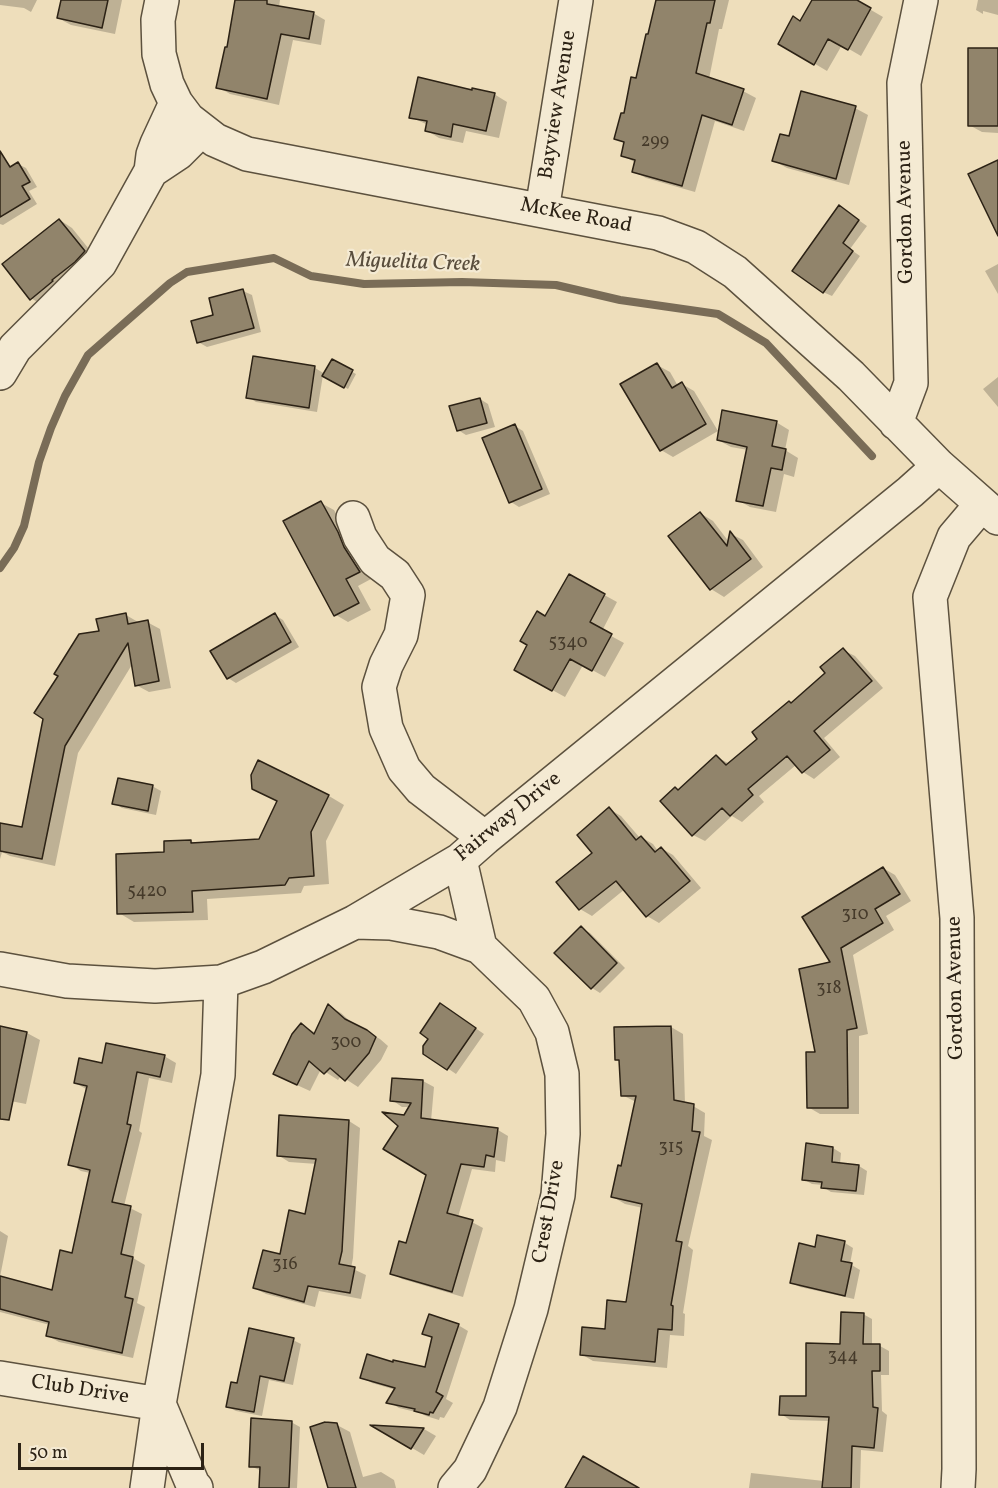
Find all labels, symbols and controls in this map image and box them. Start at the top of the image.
street label: Bayview Avenue [535,29,583,181]
house number: 299 [641,132,669,154]
street label: Gordon Avenue [893,140,921,284]
street label: McKee Road [518,194,634,240]
water label: Miguelita Creek [346,248,480,280]
house number: 5340 [548,633,588,655]
street label: Fairway Drive [451,768,567,868]
house number: 5420 [127,882,167,904]
house number: 310 [841,905,869,927]
street label: Gordon Avenue [943,916,971,1060]
house number: 318 [816,979,842,1001]
house number: 300 [331,1033,361,1055]
house number: 315 [659,1138,683,1160]
street label: Crest Drive [529,1158,571,1266]
house number: 316 [272,1255,298,1277]
house number: 344 [828,1347,858,1369]
street label: Club Drive [29,1371,131,1411]
scale bar [21,1431,207,1469]
text: 50 m [29,1441,68,1466]

